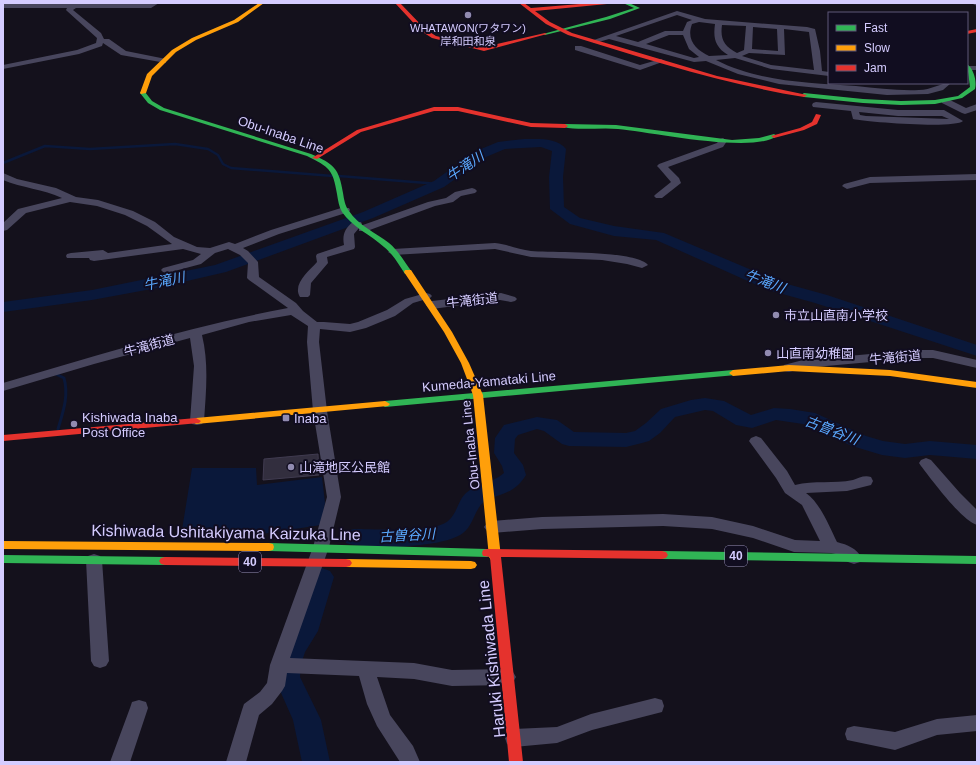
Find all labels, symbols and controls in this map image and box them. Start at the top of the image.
marker: WHATAWON(ワタワン) 岸和田和泉 [463,10,473,20]
legend [828,12,968,84]
text: Fast [864,21,888,35]
place label: WHATAWON(ワタワン) 岸和田和泉 [410,22,526,47]
text: Slow [864,41,890,55]
text: Jam [864,61,887,75]
street label: Obu-Inaba Line [236,113,326,156]
water label: 牛滝川 [443,147,489,184]
water label: 牛滝川 [743,266,789,297]
water label: 牛滝川 [142,268,188,293]
street label: 牛滝街道 [445,290,499,311]
place label: 市立山直南小学校 [784,308,888,323]
marker: 市立山直南小学校 [771,310,781,320]
street label: 牛滝街道 [122,332,176,359]
place label: 山直南幼稚園 [776,346,854,361]
marker: 山直南幼稚園 [763,348,773,358]
street label: 牛滝街道 [868,348,922,367]
street label: Kumeda-Yamataki Line [422,368,557,395]
street label: Obu-Inaba Line [458,400,483,490]
place label: Kishiwada Inaba Post Office [82,410,178,440]
place label: Inaba [294,411,327,426]
water label: 古曽谷川 [803,412,863,448]
marker: Inaba [281,413,291,423]
marker: Kishiwada Inaba Post Office [69,419,79,429]
place label: 山滝地区公民館 [299,460,390,475]
marker: 山滝地区公民館 [286,462,296,472]
street label: Kishiwada Ushitakiyama Kaizuka Line [91,522,361,543]
water label: 古曽谷川 [379,525,437,544]
road number: 40 [725,546,747,566]
road number: 40 [239,552,261,572]
street label: Haruki Kishiwada Line [475,579,508,739]

